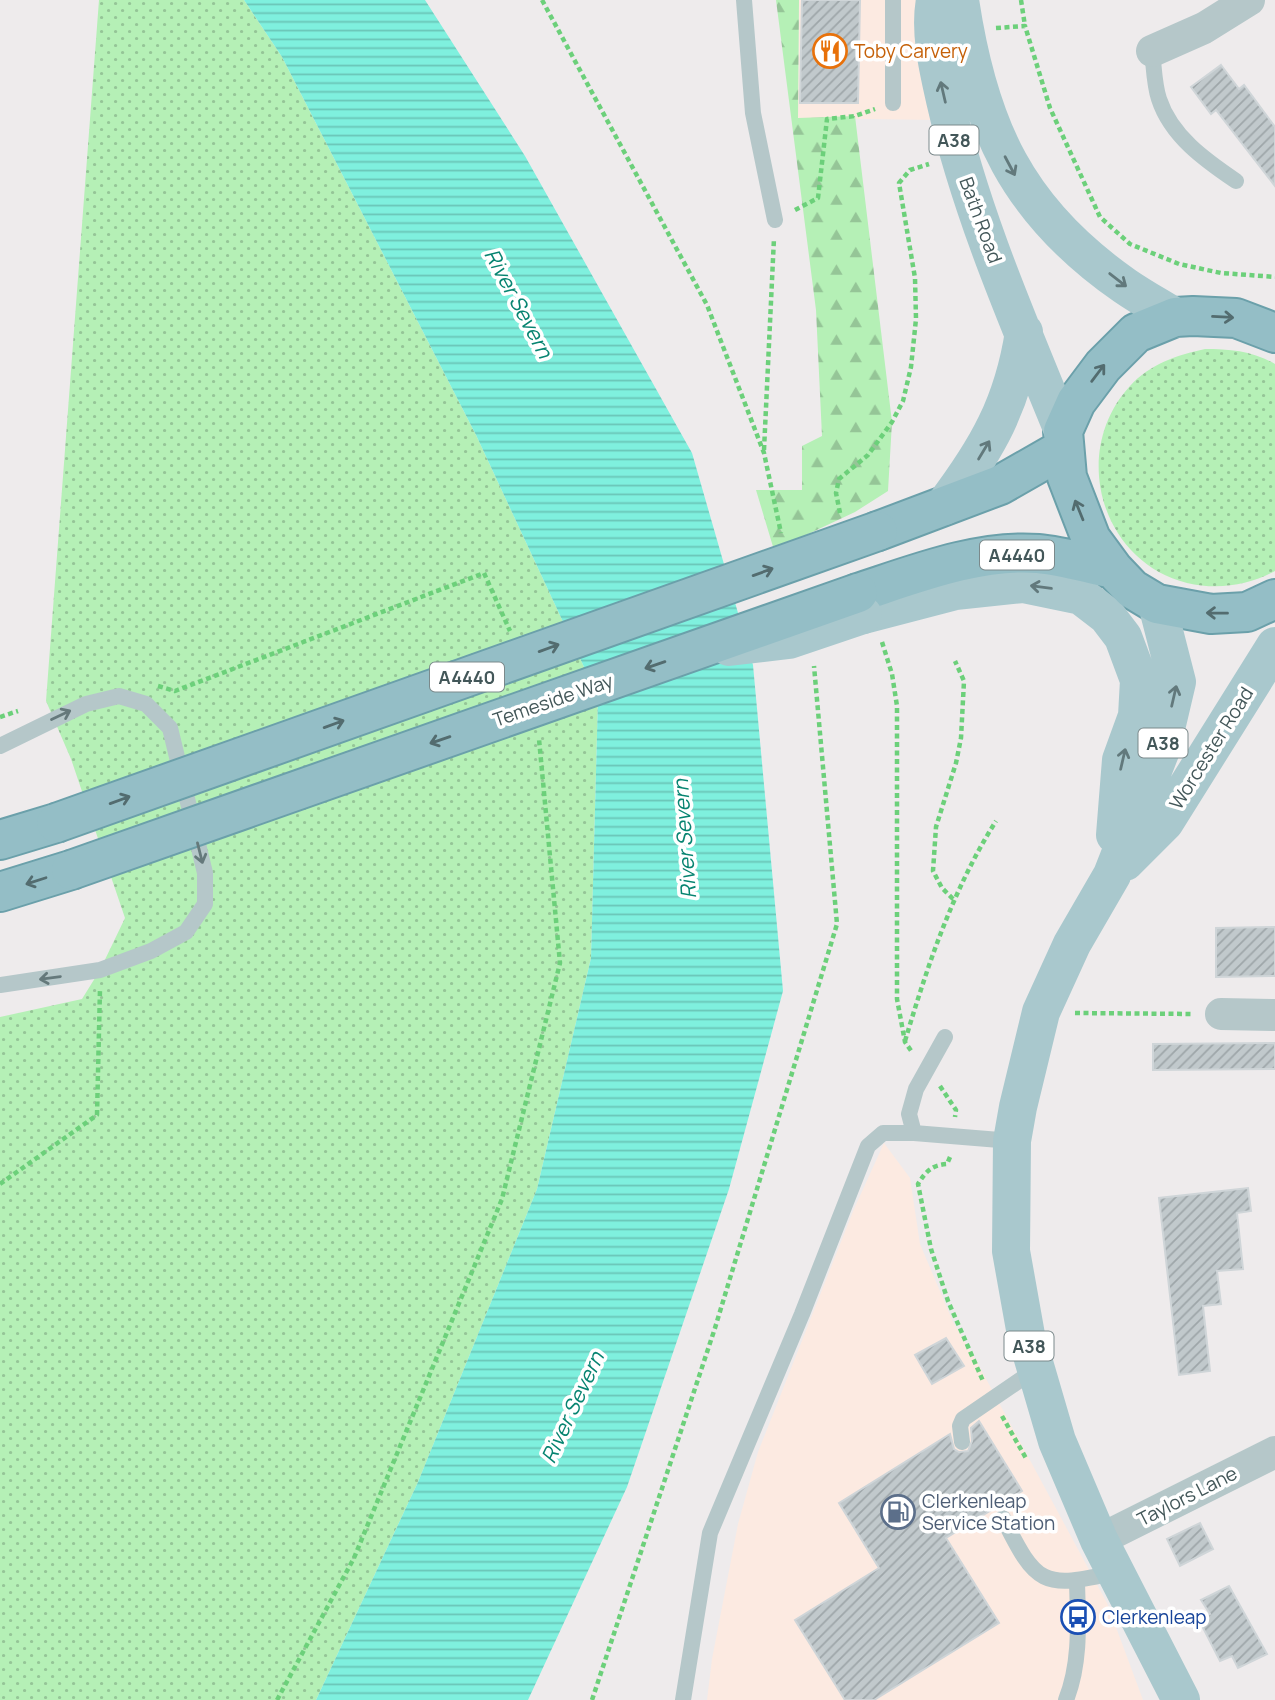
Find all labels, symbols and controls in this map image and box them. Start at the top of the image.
restaurant icon: Toby Carvery [811,32,849,70]
place label: Toby Carvery [854,38,968,64]
one-way arrow [936,81,950,104]
road number: A38 [930,125,978,154]
one-way arrow [1004,155,1017,176]
street label: Bath Road [953,173,1009,267]
water label: River Severn [479,244,560,364]
one-way arrow [1108,273,1127,288]
one-way arrow [1211,311,1234,324]
one-way arrow [1090,365,1105,383]
one-way arrow [977,441,991,461]
one-way arrow [1072,499,1085,521]
road number: A4440 [980,540,1054,570]
one-way arrow [752,565,774,577]
one-way arrow [1030,580,1053,593]
one-way arrow [1206,606,1229,620]
one-way arrow [537,641,559,653]
one-way arrow [644,659,666,672]
road number: A4440 [430,662,504,692]
street label: Temeside Way [490,667,616,733]
street label: Worcester Road [1163,682,1259,814]
one-way arrow [1168,685,1181,707]
one-way arrow [50,708,71,721]
one-way arrow [323,717,345,729]
road number: A38 [1138,728,1188,758]
one-way arrow [429,734,451,747]
one-way arrow [1117,748,1130,771]
water label: River Severn [666,777,702,900]
one-way arrow [109,793,131,806]
one-way arrow [194,841,207,864]
one-way arrow [25,876,47,888]
one-way arrow [39,972,62,985]
road number: A38 [1004,1331,1054,1360]
water label: River Severn [534,1345,611,1467]
street label: Taylors Lane [1133,1460,1241,1532]
place label: Clerkenleap Service Station [922,1488,1055,1536]
fuel station icon: Clerkenleap Service Station [879,1493,917,1531]
bus stop icon: Clerkenleap [1059,1598,1097,1636]
place label: Clerkenleap [1102,1604,1206,1630]

